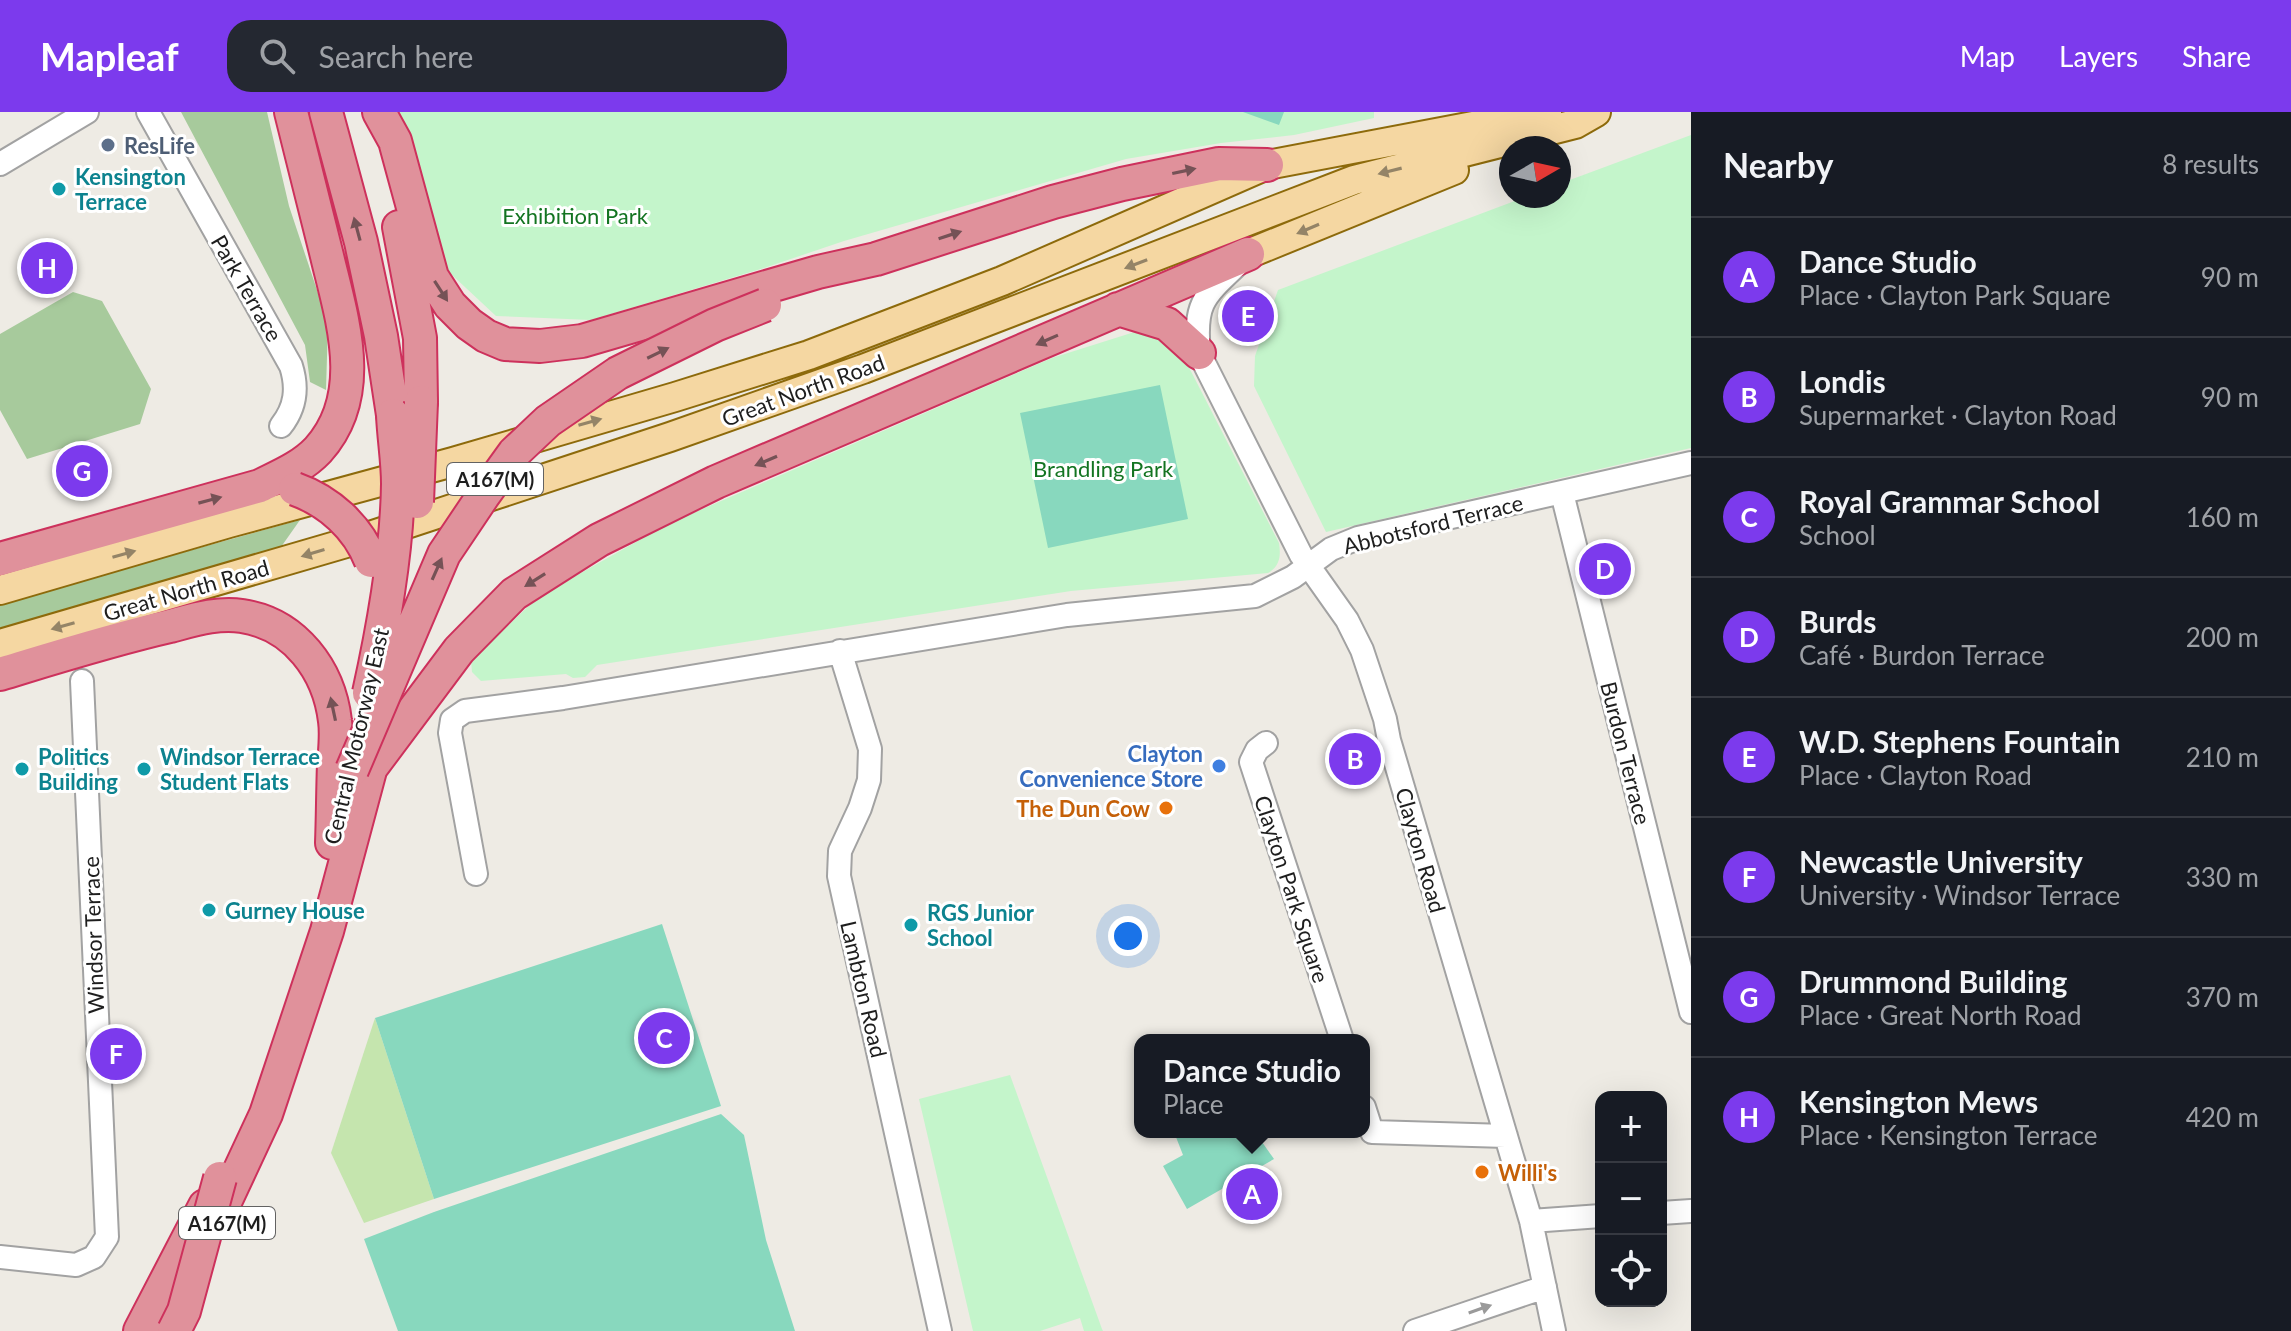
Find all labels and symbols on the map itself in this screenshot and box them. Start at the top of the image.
place label: ResLife [124,132,195,159]
marker: ResLife [99,136,117,154]
north arrow [1499,136,1571,208]
place label: Kensington Terrace [75,163,186,215]
one-way arrow [1171,164,1196,177]
one-way arrow [1378,165,1403,177]
marker: Kensington Terrace [50,180,68,198]
park label: Exhibition Park [502,202,649,229]
one-way arrow [351,216,363,241]
one-way arrow [1296,222,1320,235]
one-way arrow [939,228,963,241]
street label: Park Terrace [206,230,288,346]
pin: H [21,238,73,298]
one-way arrow [1124,258,1148,271]
one-way arrow [433,280,448,301]
pin: E [1222,286,1274,346]
one-way arrow [1035,333,1059,347]
one-way arrow [647,347,670,360]
street label: Great North Road [718,348,888,432]
one-way arrow [579,415,603,428]
pin: G [56,441,108,501]
one-way arrow [754,454,777,467]
park label: Brandling Park [1033,455,1174,482]
road number: A167(M) [447,463,543,495]
street label: Abbotsford Terrace [1340,489,1526,559]
one-way arrow [197,493,222,505]
pin: D [1579,539,1631,599]
one-way arrow [113,547,137,560]
one-way arrow [301,547,325,560]
street label: Great North Road [100,553,272,627]
one-way arrow [431,558,444,581]
one-way arrow [524,573,546,587]
one-way arrow [51,620,75,633]
street label: Central Motorway East [318,625,394,847]
street label: Burdon Terrace [1595,679,1657,827]
one-way arrow [326,697,339,722]
pin: B [1329,729,1381,789]
place label: Clayton Convenience Store [1019,740,1203,792]
place label: Politics Building [38,743,118,795]
place label: Windsor Terrace Student Flats [160,743,320,795]
marker: Clayton Convenience Store [1210,757,1228,775]
marker: Politics Building [13,760,31,778]
marker: Windsor Terrace Student Flats [135,760,153,778]
street label: Clayton Road [1390,784,1452,916]
street label: Clayton Park Square [1249,792,1335,986]
place label: The Dun Cow [1016,795,1150,822]
marker: The Dun Cow [1157,799,1175,817]
street label: Windsor Terrace [77,856,109,1014]
place label: Gurney House [225,897,365,924]
place label: RGS Junior School [927,899,1035,951]
marker: Gurney House [200,901,218,919]
marker: RGS Junior School [902,916,920,934]
your location [1108,916,1148,956]
street label: Lambton Road [835,918,893,1060]
pin: C [638,1008,690,1068]
pin: F [90,1024,142,1084]
place label: Willi's [1498,1159,1557,1186]
marker: Willi's [1473,1163,1491,1181]
pin: A [1226,1164,1278,1224]
road number: A167(M) [179,1207,275,1239]
one-way arrow [1468,1302,1492,1314]

